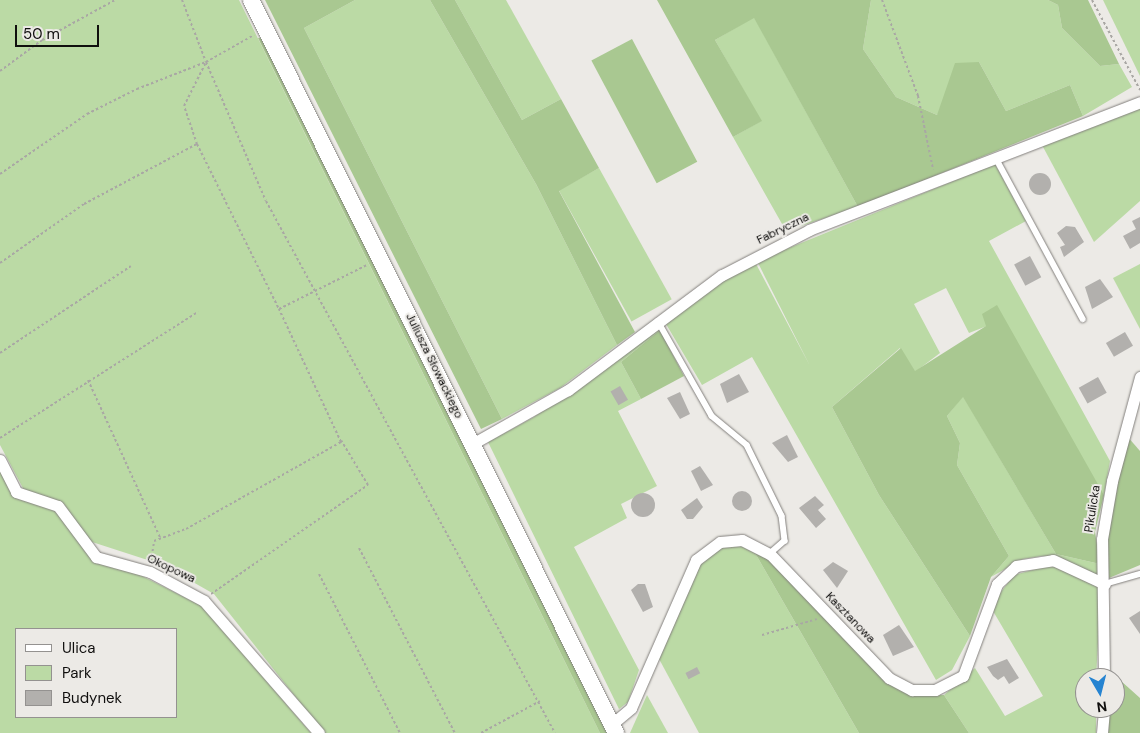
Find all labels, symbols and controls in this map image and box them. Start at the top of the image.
scale bar [18,15,101,47]
text: 50 m [23,24,60,44]
street label: Fabryczna [755,210,811,248]
street label: Juliusza Słowackiego [402,311,466,421]
street label: Pikulicka [1082,484,1104,534]
street label: Okopowa [144,552,198,586]
street label: Kasztanowa [822,590,878,646]
legend [15,628,178,718]
text: Ulica [62,638,96,658]
text: Park [62,663,92,683]
north arrow [1075,668,1125,718]
text: Budynek [62,688,122,708]
text: N [1096,697,1108,716]

